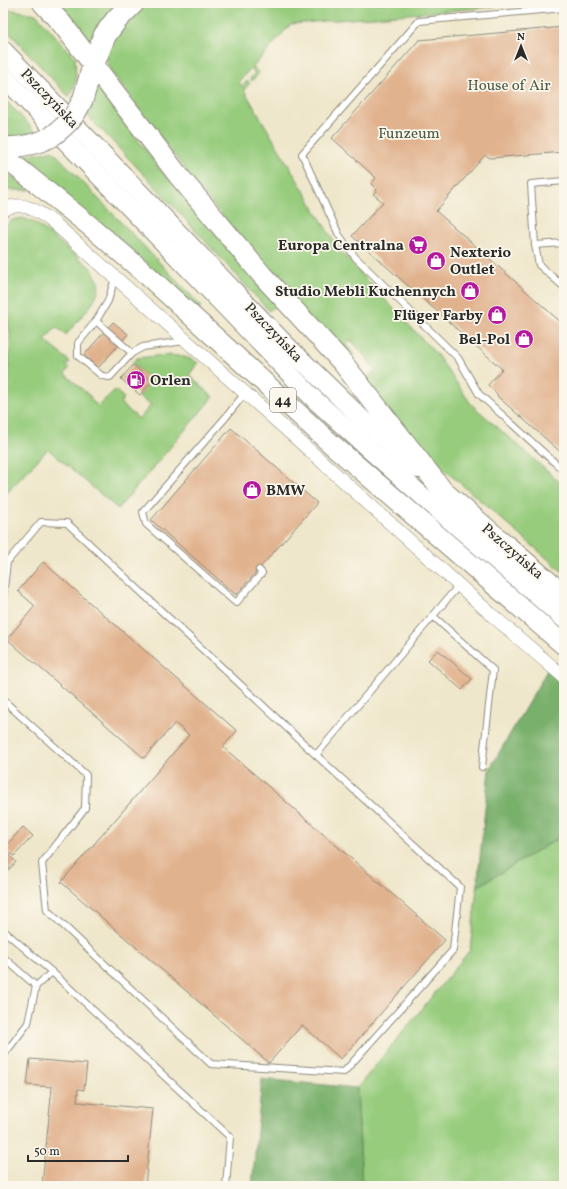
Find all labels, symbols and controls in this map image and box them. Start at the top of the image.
north arrow [501,26,541,66]
text: N [517,30,525,45]
street label: Pszczyńska [15,64,83,134]
park label: House of Air [467,76,551,97]
park label: Funzeum [378,124,440,145]
supermarket icon: Europa Centralna [407,234,429,256]
place label: Europa Centralna [278,236,404,257]
place label: Nexterio Outlet [450,243,511,281]
shop icon: Nexterio Outlet [425,250,447,272]
shop icon: Studio Mebli Kuchennych [459,280,481,302]
place label: Studio Mebli Kuchennych [275,282,456,303]
street label: Pszczyńska [239,298,307,368]
shop icon: Flüger Farby [486,304,508,326]
place label: Flüger Farby [393,306,484,327]
shop icon: Bel-Pol [513,328,535,350]
place label: Bel-Pol [459,330,510,351]
fuel station icon: Orlen [125,369,147,391]
place label: Orlen [150,371,191,392]
road number: 44 [270,388,296,412]
shop icon: BMW [241,479,263,501]
place label: BMW [266,481,305,502]
street label: Pszczyńska [476,519,548,585]
scale bar [28,1137,128,1163]
text: 50 m [34,1144,60,1160]

